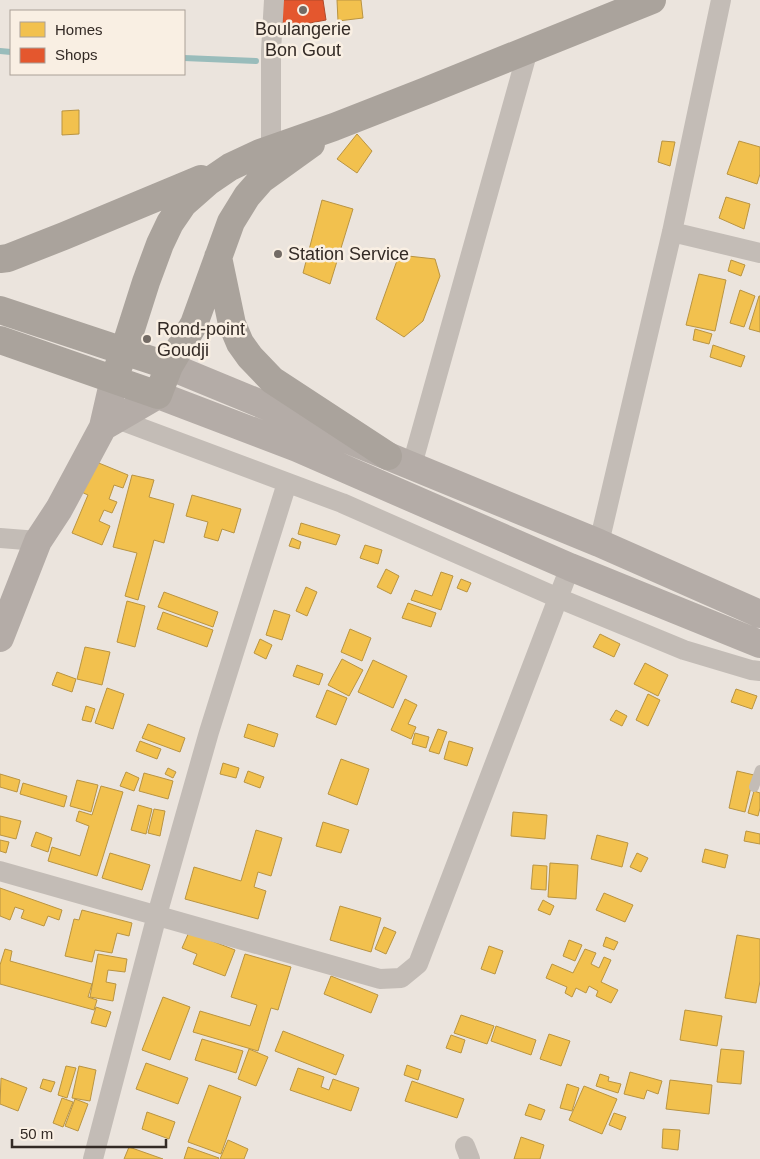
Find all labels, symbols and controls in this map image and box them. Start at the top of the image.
marker: Boulangerie Bon Gout [297,4,309,16]
legend [10,10,185,75]
place label: Boulangerie Bon Gout [255,19,351,60]
text: Homes [55,21,103,38]
text: Shops [55,46,98,63]
place label: Station Service [288,244,409,264]
marker: Station Service [272,248,284,260]
place label: Rond-point Goudji [157,319,245,360]
marker: Rond-point Goudji [141,333,153,345]
scale bar [12,1116,166,1148]
text: 50 m [20,1125,53,1142]

